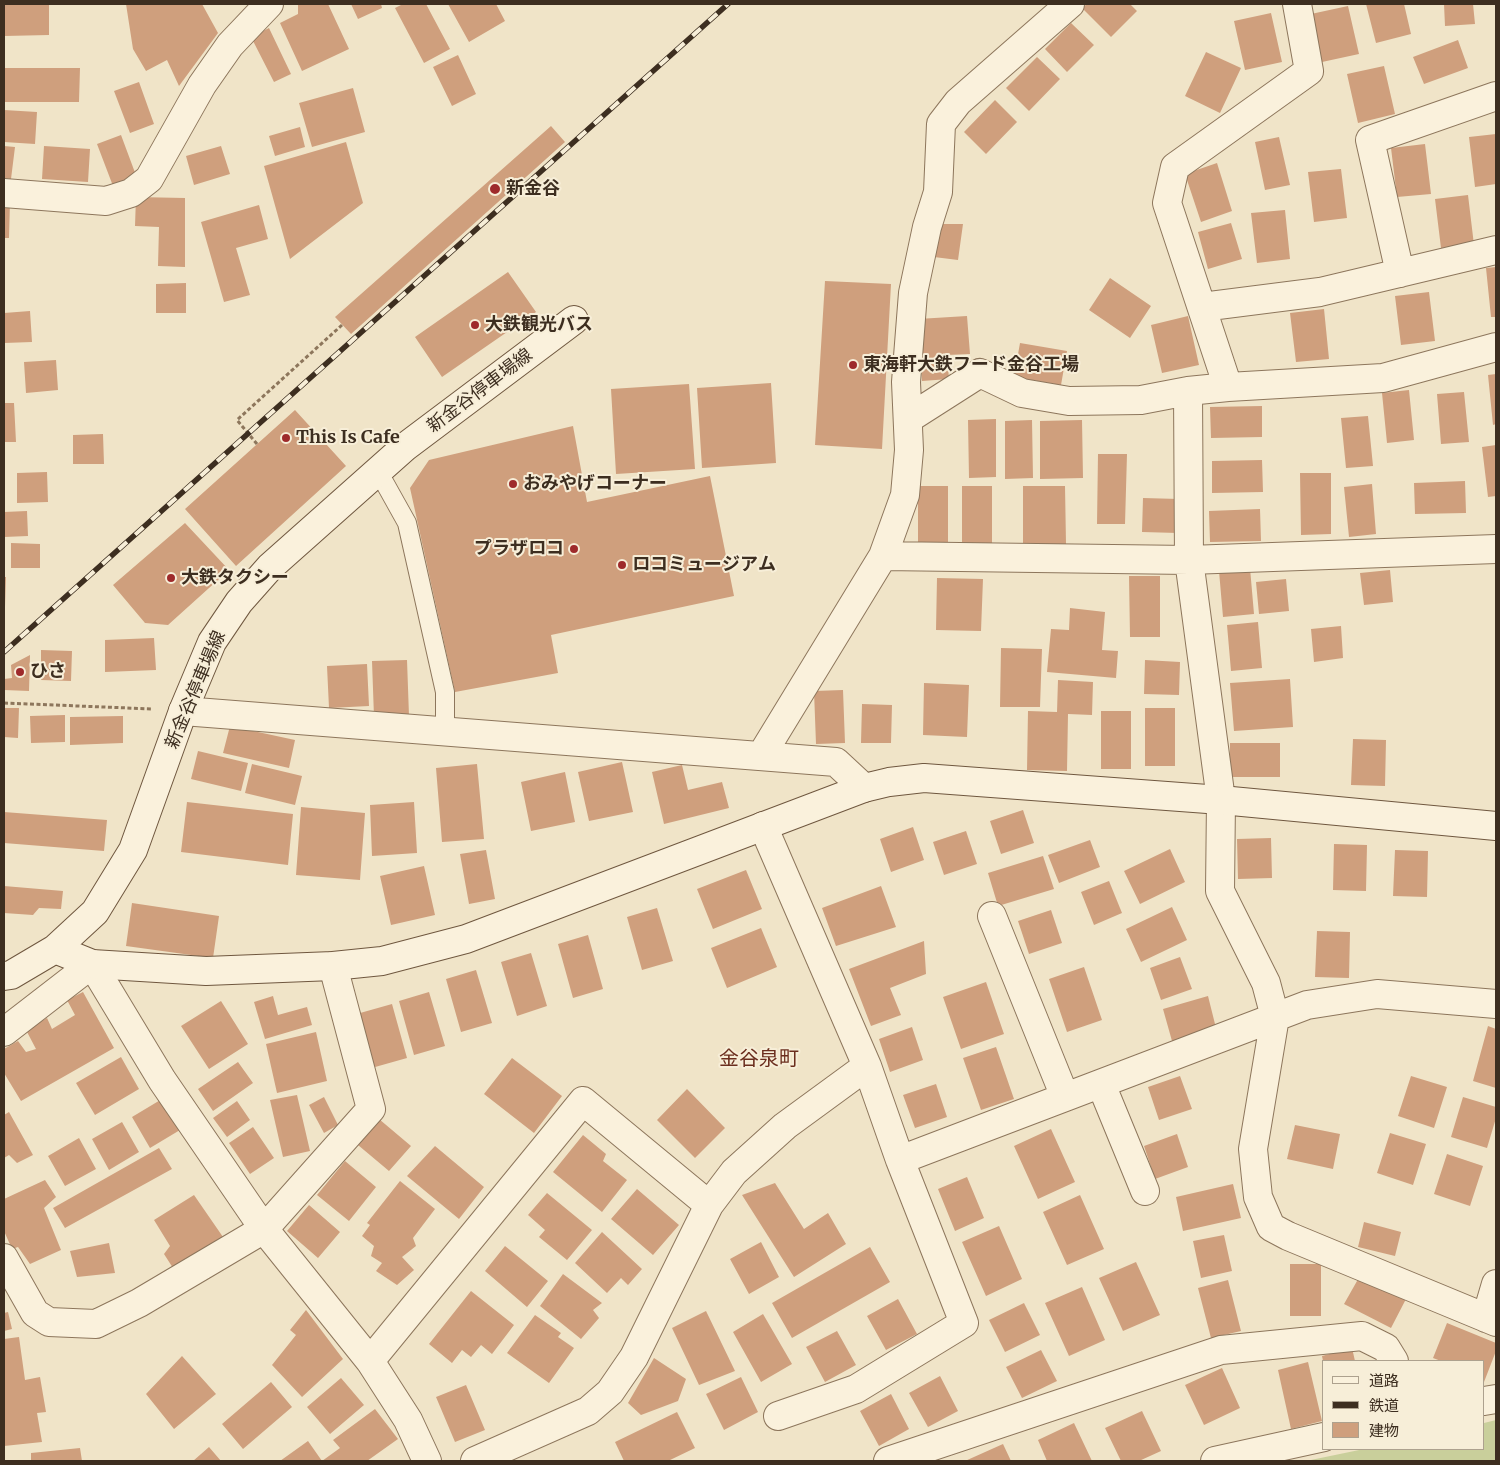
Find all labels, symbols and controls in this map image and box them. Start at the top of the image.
place label: 新金谷 [506,178,560,200]
marker: 新金谷 [488,182,502,196]
place label: 大鉄観光バス [485,314,593,336]
marker: 大鉄観光バス [469,319,481,331]
street label: 新金谷停車場線 [423,344,537,438]
place label: 東海軒大鉄フード金谷工場 [863,354,1079,376]
marker: 東海軒大鉄フード金谷工場 [847,359,859,371]
place label: This Is Cafe [296,427,400,449]
marker: This Is Cafe [280,432,292,444]
place label: おみやげコーナー [523,473,667,495]
marker: おみやげコーナー [507,478,519,490]
place label: プラザロコ [474,538,564,560]
marker: プラザロコ [568,543,580,555]
place label: ロコミュージアム [632,554,776,576]
marker: ロコミュージアム [616,559,628,571]
place label: 大鉄タクシー [181,567,289,589]
marker: 大鉄タクシー [165,572,177,584]
street label: 新金谷停車場線 [161,628,231,752]
place label: ひさ [30,661,66,683]
marker: ひさ [14,666,26,678]
district label: 金谷泉町 [719,1047,799,1071]
legend [1322,1360,1485,1450]
text: 道路 [1369,1371,1399,1390]
text: 鉄道 [1369,1396,1399,1415]
text: 建物 [1369,1421,1399,1440]

